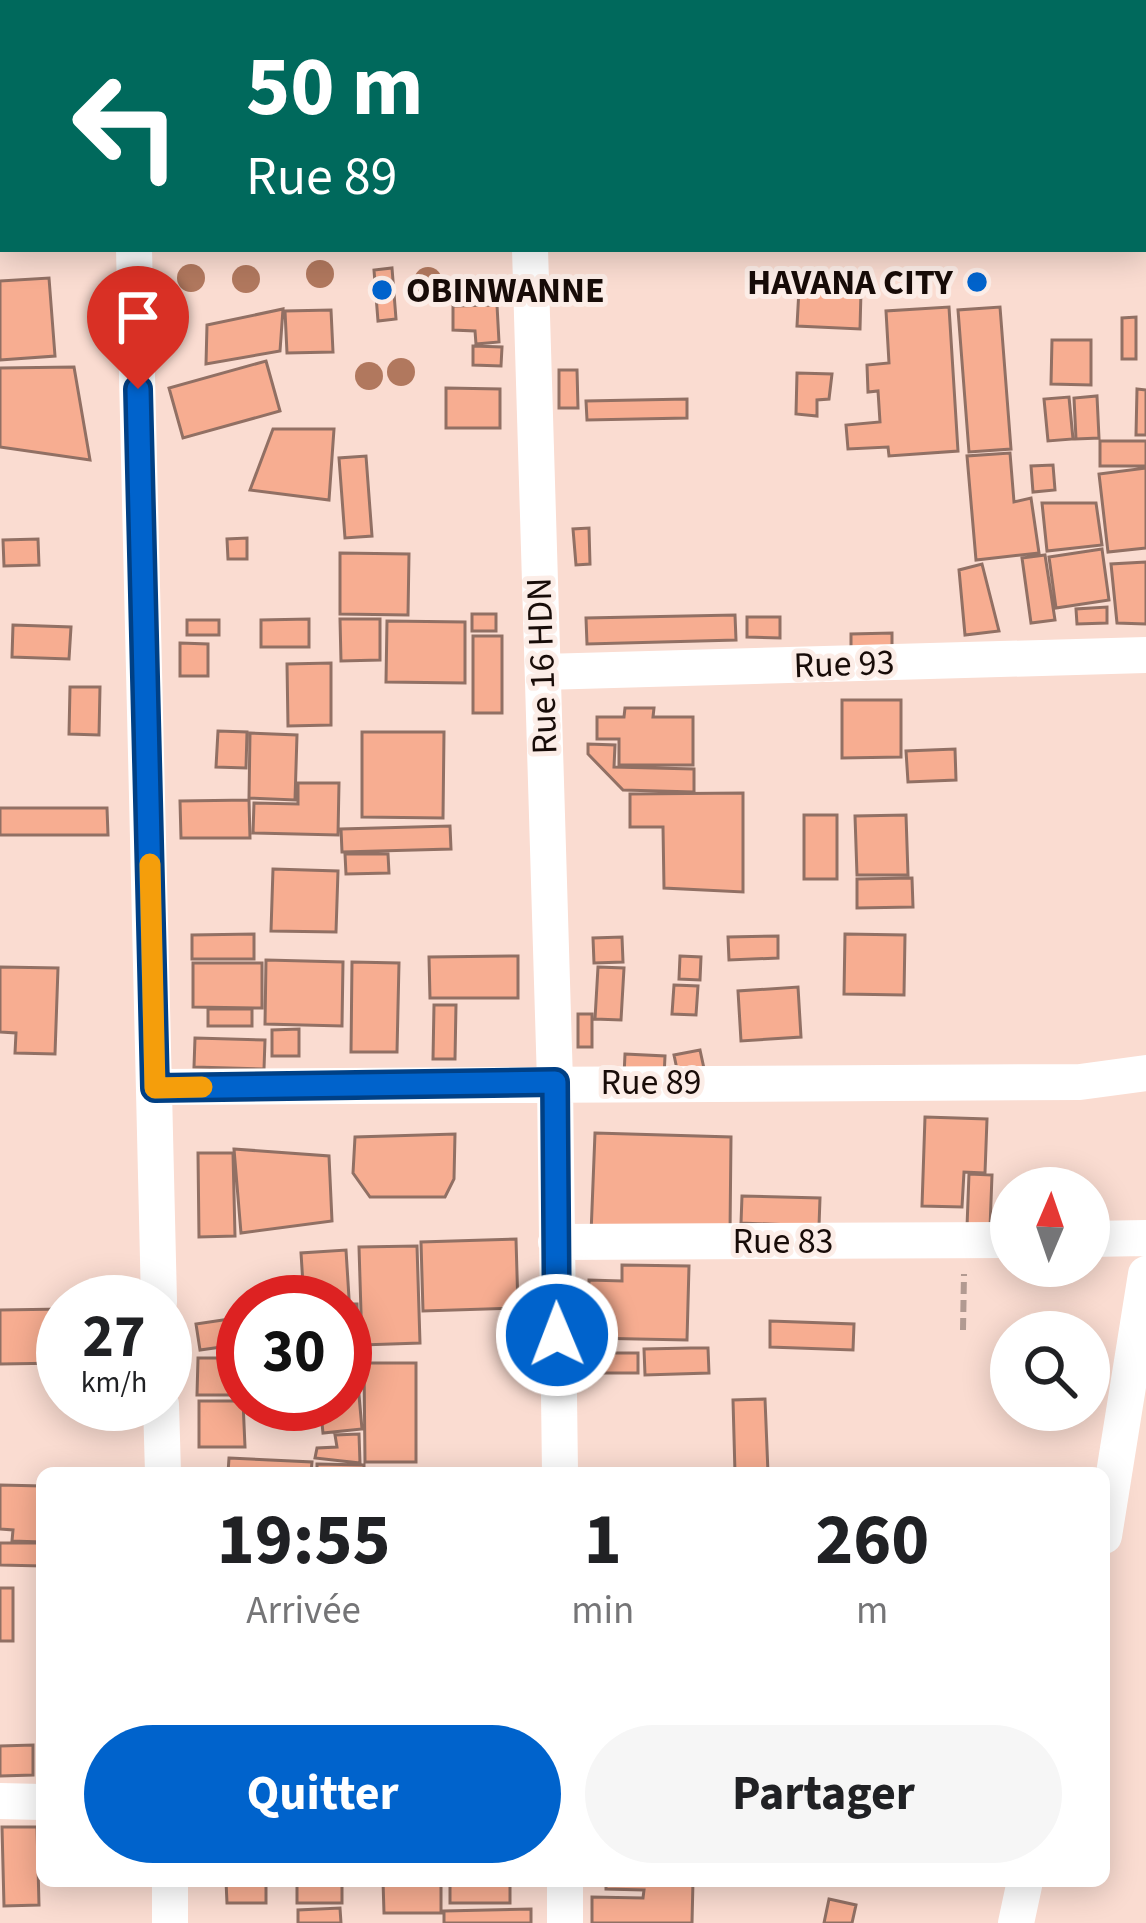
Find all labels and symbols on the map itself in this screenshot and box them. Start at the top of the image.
place label: HAVANA CITY [747,257,954,308]
place label: OBINWANNE [406,265,605,316]
pin [87,266,189,389]
marker: HAVANA CITY [964,269,990,295]
marker: OBINWANNE [369,277,395,303]
street label: Rue 16 HDN [513,577,571,755]
street label: Rue 93 [793,637,895,691]
street label: Rue 89 [601,1057,701,1108]
north arrow [990,1167,1110,1287]
street label: Rue 83 [733,1216,833,1267]
position arrow [494,1272,620,1398]
speed limit sign: 30 [216,1275,372,1431]

